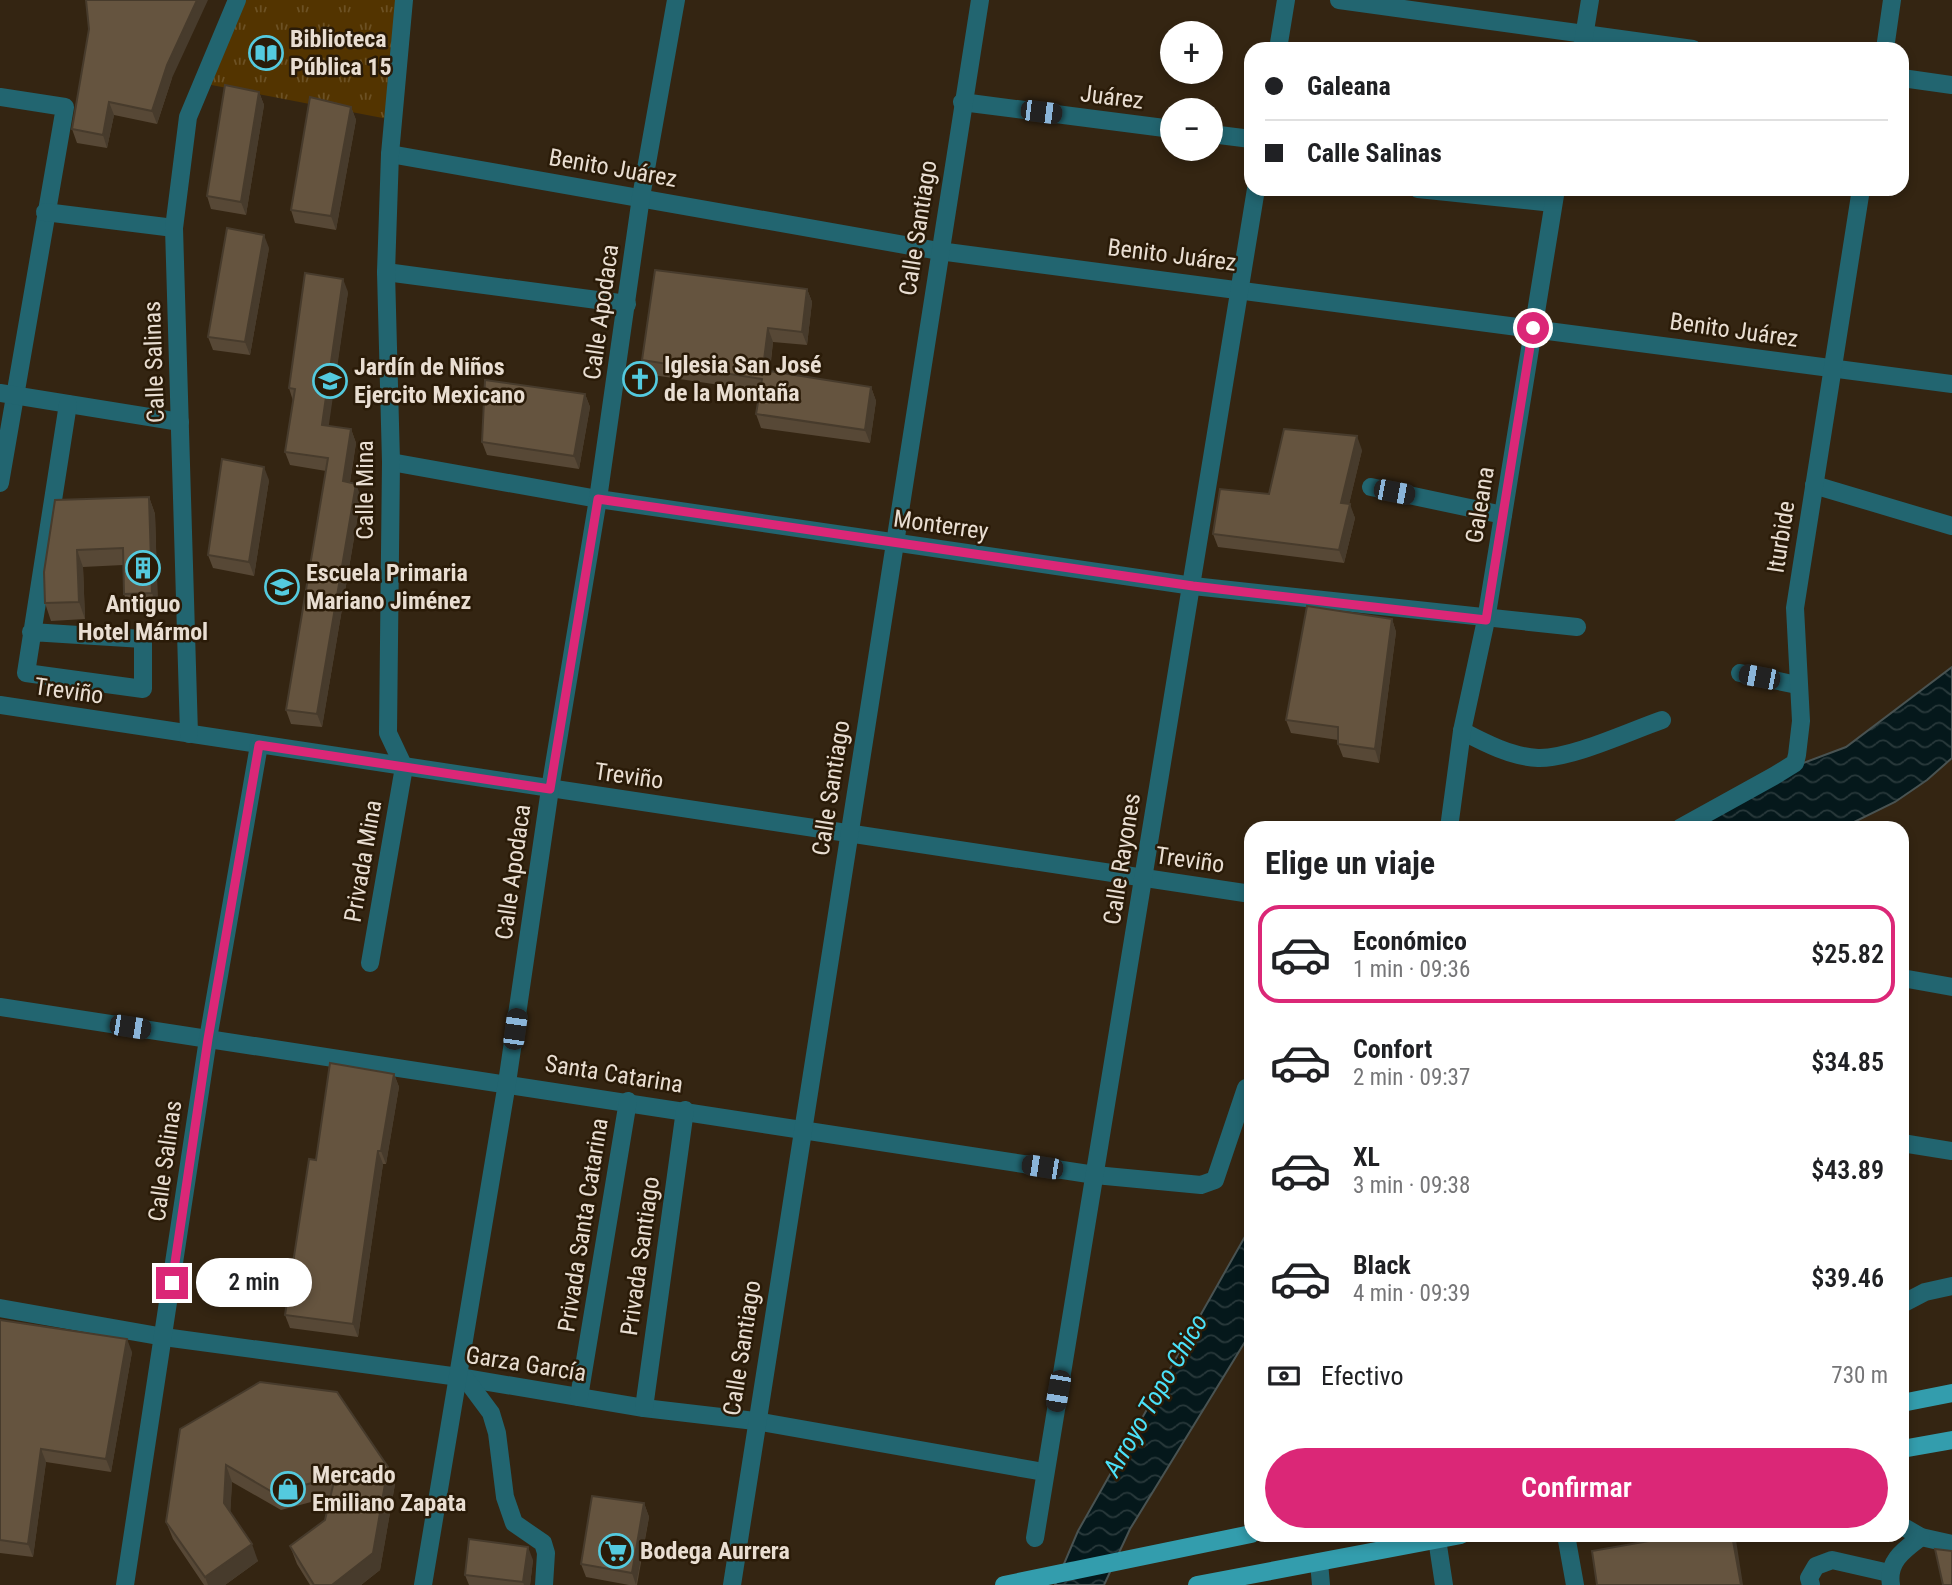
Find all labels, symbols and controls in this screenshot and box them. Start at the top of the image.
map controls [1160,21,1223,161]
button: + [1160,21,1223,84]
place label: Biblioteca Pública 15 [290,25,392,81]
library icon: Biblioteca Pública 15 [247,34,285,72]
text: Galeana [1307,71,1391,101]
street label: Juárez [1079,79,1145,115]
button: − [1160,98,1223,161]
car [1019,99,1064,125]
text: Calle Salinas [1307,138,1442,168]
street label: Benito Juárez [547,143,679,193]
street label: Calle Santiago [894,158,942,298]
street label: Benito Juárez [1106,233,1238,277]
street label: Calle Apodaca [578,242,624,382]
street label: Calle Salinas [138,301,170,423]
street label: Benito Juárez [1668,307,1800,353]
route start [1517,312,1549,344]
place label: Iglesia San José de la Montaña [664,351,822,407]
place label: Jardín de Niños Ejercito Mexicano [354,353,525,409]
church icon: Iglesia San José de la Montaña [621,360,659,398]
school or university icon: Jardín de Niños Ejercito Mexicano [311,362,349,400]
street label: Calle Mina [351,440,379,540]
street label: Galeana [1460,465,1500,545]
car [1372,478,1417,506]
street label: Iturbide [1762,499,1800,575]
street label: Monterrey [892,504,990,546]
building icon: Antiguo Hotel Mármol [124,549,162,587]
place label: Escuela Primaria Mariano Jiménez [306,559,471,615]
school or university icon: Escuela Primaria Mariano Jiménez [263,568,301,606]
place label: Antiguo Hotel Mármol [78,590,208,646]
car [1737,663,1782,691]
street label: Treviño [33,672,105,710]
street label: Calle Santiago [807,718,855,858]
street label: Treviño [593,757,665,795]
street label: Calle Rayones [1098,791,1146,927]
street label: Privada Mina [339,798,387,924]
street label: Calle Apodaca [490,802,536,942]
street label: Treviño [1154,841,1226,879]
text: Elige un viaje [1265,844,1435,882]
icon: car [1269,923,1332,986]
text: Económico [1353,926,1467,956]
text: $25.82 [1811,939,1884,969]
text: 1 min · 09:36 [1353,956,1470,983]
car [502,1007,529,1051]
car [108,1013,153,1041]
icon: car [1269,1031,1332,1094]
text: Confort [1353,1034,1432,1064]
text: $34.85 [1811,1047,1884,1077]
street label: Santa Catarina [543,1049,685,1099]
text: 2 min · 09:37 [1353,1064,1470,1091]
street label: Calle Salinas [143,1099,187,1223]
street label: Privada Santa Catarina [552,1116,614,1334]
icon: car [1269,1139,1332,1202]
text: XL [1353,1142,1380,1172]
car [1020,1153,1065,1181]
text: $43.89 [1811,1155,1884,1185]
text: 3 min · 09:38 [1353,1172,1470,1199]
street label: Privada Santiago [615,1175,665,1337]
icon: car [1269,1247,1332,1310]
text: Black [1353,1250,1411,1280]
callout: 2 min [196,1258,312,1308]
text: $39.46 [1811,1263,1884,1293]
route end [156,1267,188,1299]
text: 2 min [229,1269,279,1296]
street label: Calle Santiago [718,1278,766,1418]
text: 4 min · 09:39 [1353,1280,1470,1307]
water label: Arroyo Topo Chico [1096,1308,1214,1482]
street label: Garza García [464,1341,588,1387]
icon: cash [1265,1357,1303,1395]
text: Efectivo [1321,1361,1403,1391]
text: 730 m [1831,1362,1888,1389]
car [1045,1368,1072,1414]
button: Confirmar [1265,1448,1888,1528]
place label: Mercado Emiliano Zapata [312,1461,466,1517]
shop icon: Mercado Emiliano Zapata [269,1470,307,1508]
supermarket icon: Bodega Aurrera [597,1532,635,1570]
place label: Bodega Aurrera [640,1537,790,1565]

